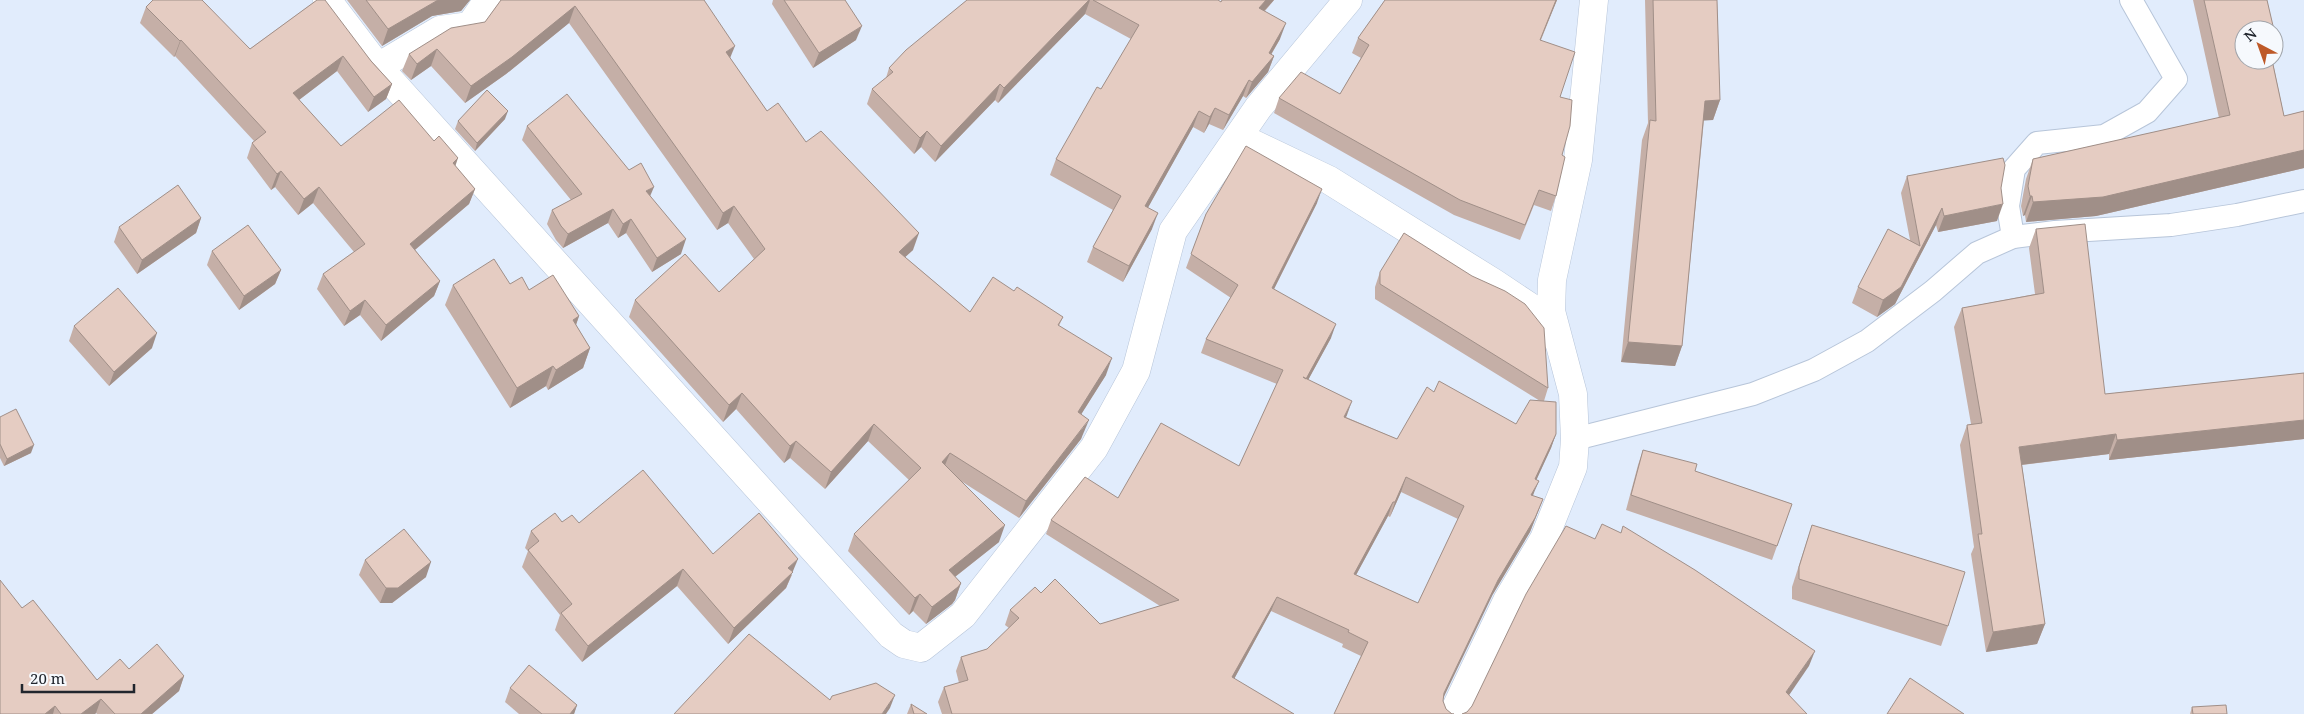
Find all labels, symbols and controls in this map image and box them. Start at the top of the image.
north arrow [2234,20,2284,70]
text: N [2240,24,2261,46]
scale bar [22,662,135,694]
text: 20 m [30,668,65,688]

